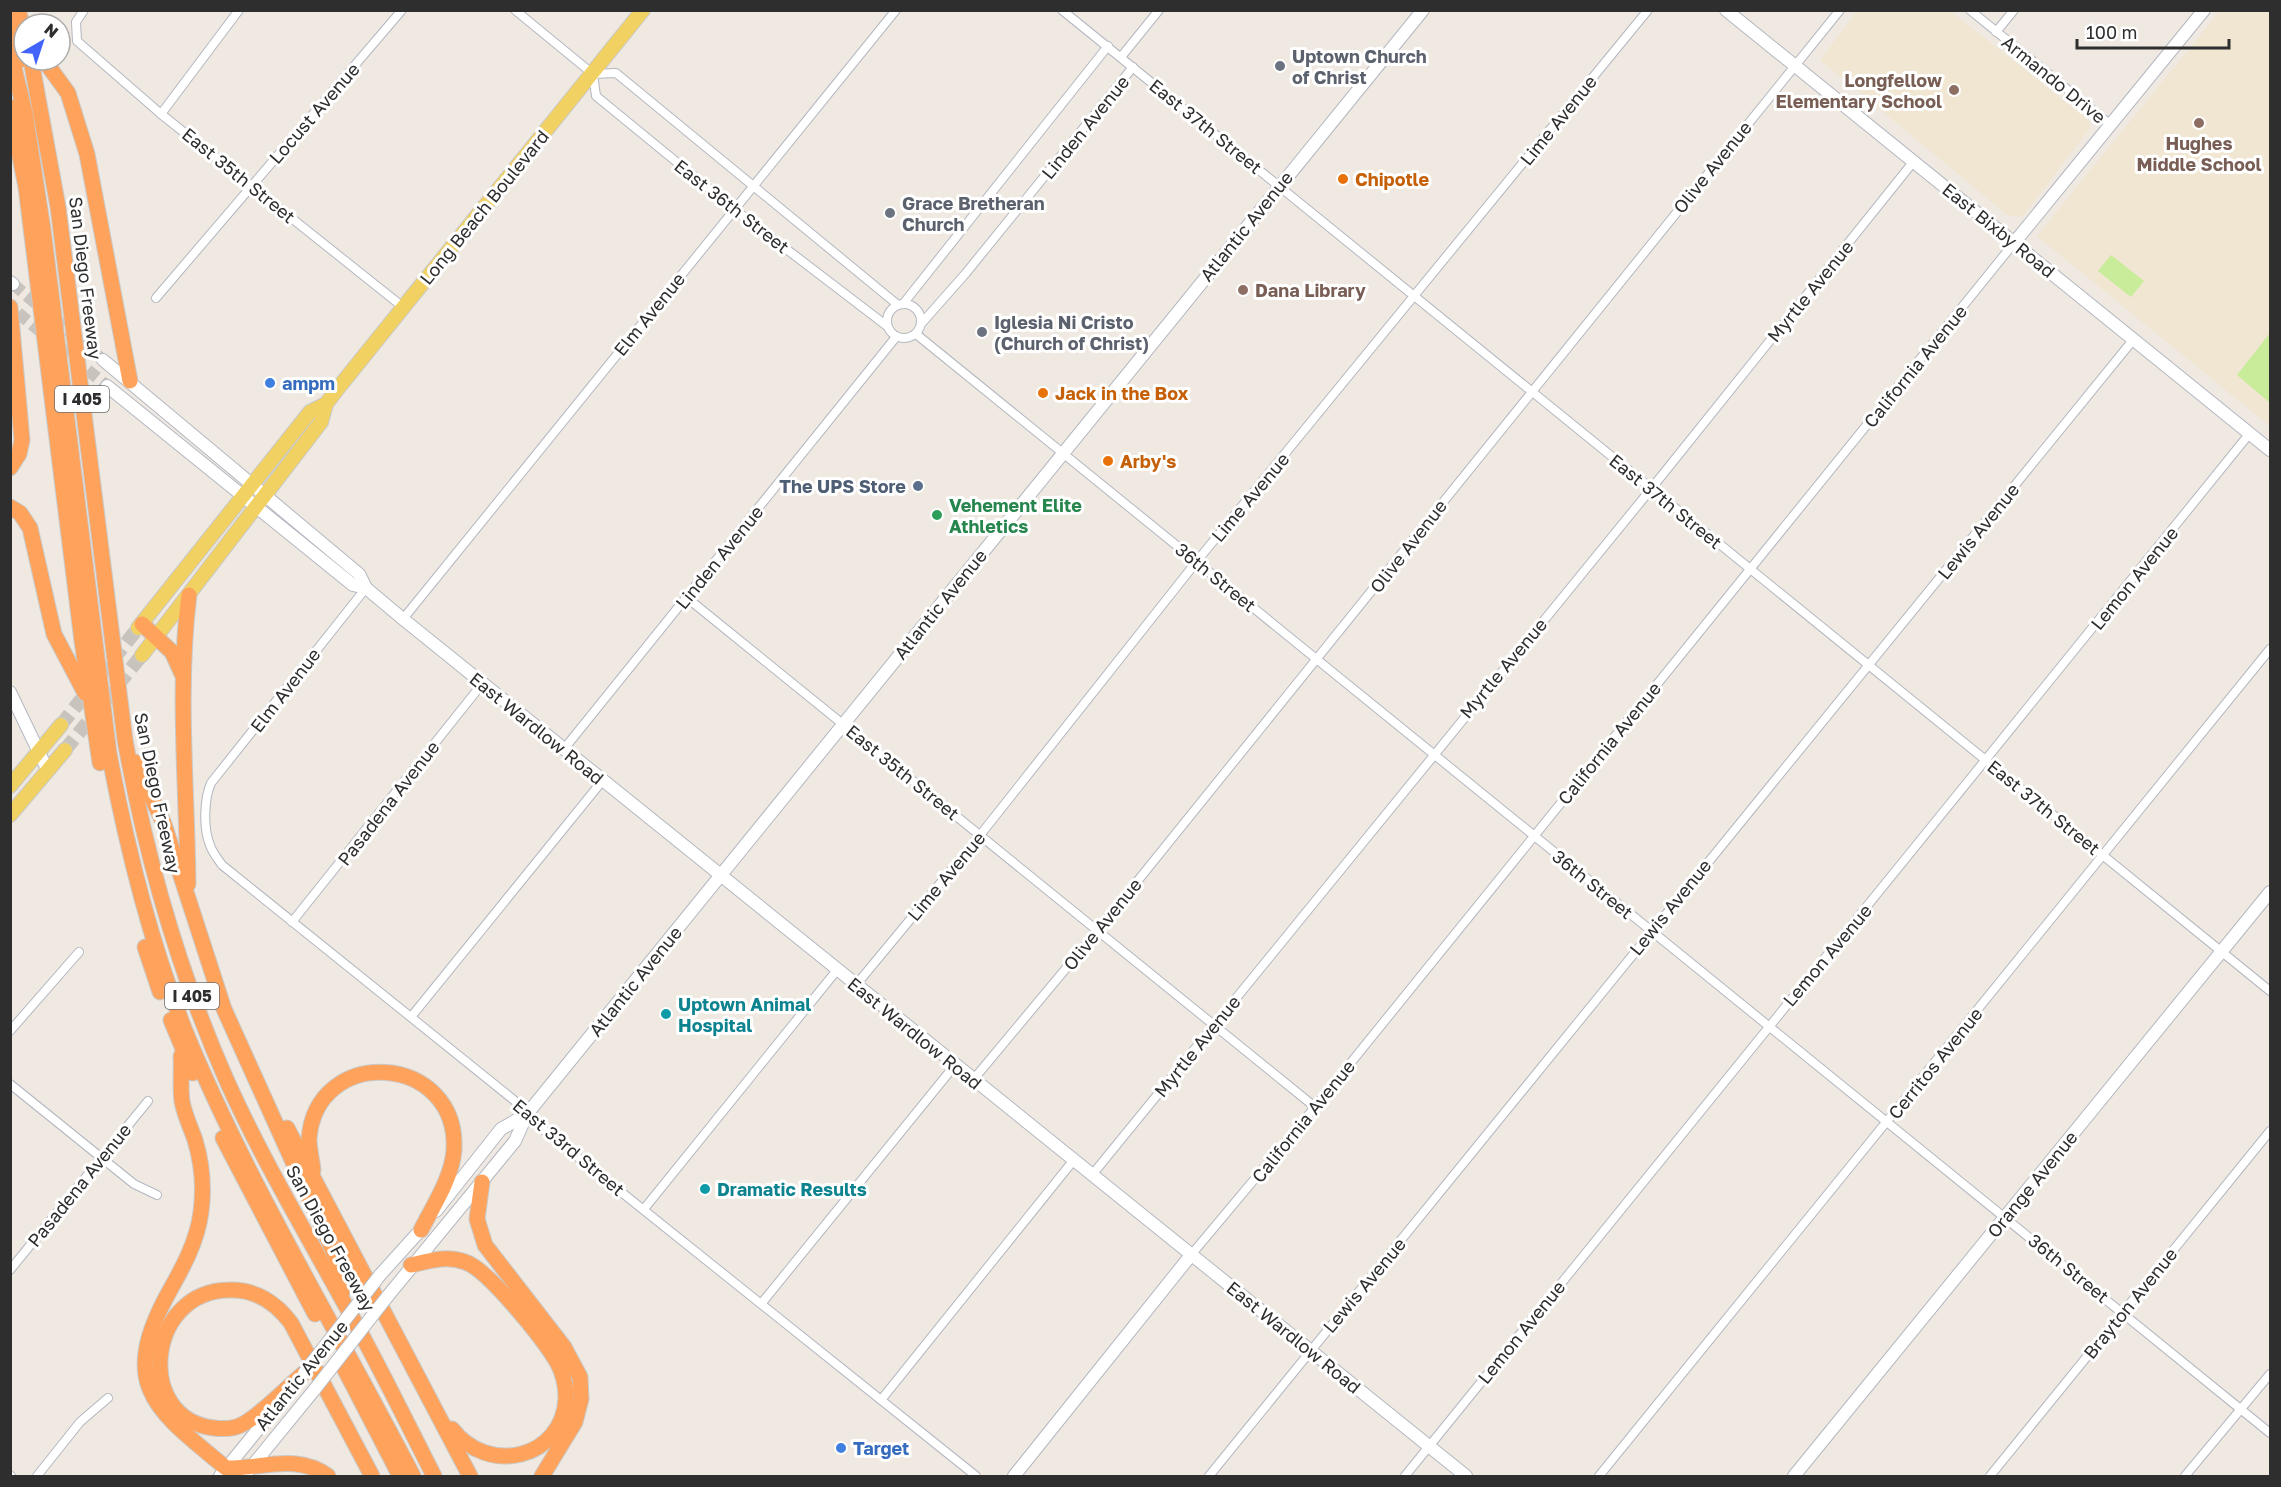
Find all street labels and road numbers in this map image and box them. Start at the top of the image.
street label: Armando Drive [1998,30,2110,128]
street label: Locust Avenue [264,58,364,168]
street label: Linden Avenue [1037,71,1133,183]
street label: Lime Avenue [1515,71,1601,169]
street label: East 37th Street [1145,74,1267,178]
street label: Olive Avenue [1668,117,1756,217]
street label: East 35th Street [178,123,300,227]
street label: Long Beach Boulevard [415,125,553,289]
street label: East 36th Street [670,154,794,258]
street label: Atlantic Avenue [1195,167,1297,285]
street label: East Bixby Road [1938,178,2060,282]
street label: San Diego Freeway [65,195,107,361]
street label: Myrtle Avenue [1762,236,1858,346]
street label: Elm Avenue [609,268,689,360]
street label: California Avenue [1859,300,1971,432]
road number: I 405 [55,386,109,412]
street label: Lime Avenue [1206,448,1294,546]
street label: East 37th Street [1605,449,1727,553]
street label: Lewis Avenue [1933,478,2023,584]
street label: Olive Avenue [1365,495,1451,597]
street label: Linden Avenue [671,501,767,613]
street label: Lemon Avenue [2086,522,2182,634]
street label: 36th Street [1171,538,1261,616]
street label: Atlantic Avenue [889,545,991,663]
street label: Myrtle Avenue [1455,613,1551,723]
street label: Elm Avenue [245,644,325,736]
street label: East Wardlow Road [465,667,609,789]
street label: California Avenue [1553,677,1665,809]
street label: San Diego Freeway [130,711,186,875]
street label: East 35th Street [842,720,964,824]
street label: Pasadena Avenue [332,736,444,870]
street label: East 37th Street [1983,755,2105,859]
street label: Lime Avenue [902,827,990,925]
street label: 36th Street [1548,845,1638,923]
street label: Lewis Avenue [1625,854,1715,960]
street label: Olive Avenue [1058,874,1146,974]
street label: Lemon Avenue [1778,900,1876,1010]
street label: Atlantic Avenue [584,922,686,1040]
street label: East Wardlow Road [843,972,987,1094]
road number: I 405 [165,983,219,1009]
street label: Myrtle Avenue [1149,991,1245,1101]
street label: Cerritos Avenue [1883,1003,1987,1123]
street label: California Avenue [1247,1055,1359,1187]
street label: East 33rd Street [509,1094,629,1200]
street label: Pasadena Avenue [23,1119,135,1251]
street label: Orange Avenue [1982,1126,2082,1242]
street label: San Diego Freeway [282,1161,380,1315]
street label: 36th Street [2024,1229,2114,1307]
street label: Lewis Avenue [1318,1233,1410,1337]
street label: Brayton Avenue [2079,1243,2181,1363]
street label: East Wardlow Road [1222,1276,1366,1398]
street label: Lemon Avenue [1473,1276,1569,1388]
street label: Atlantic Avenue [250,1316,352,1434]

